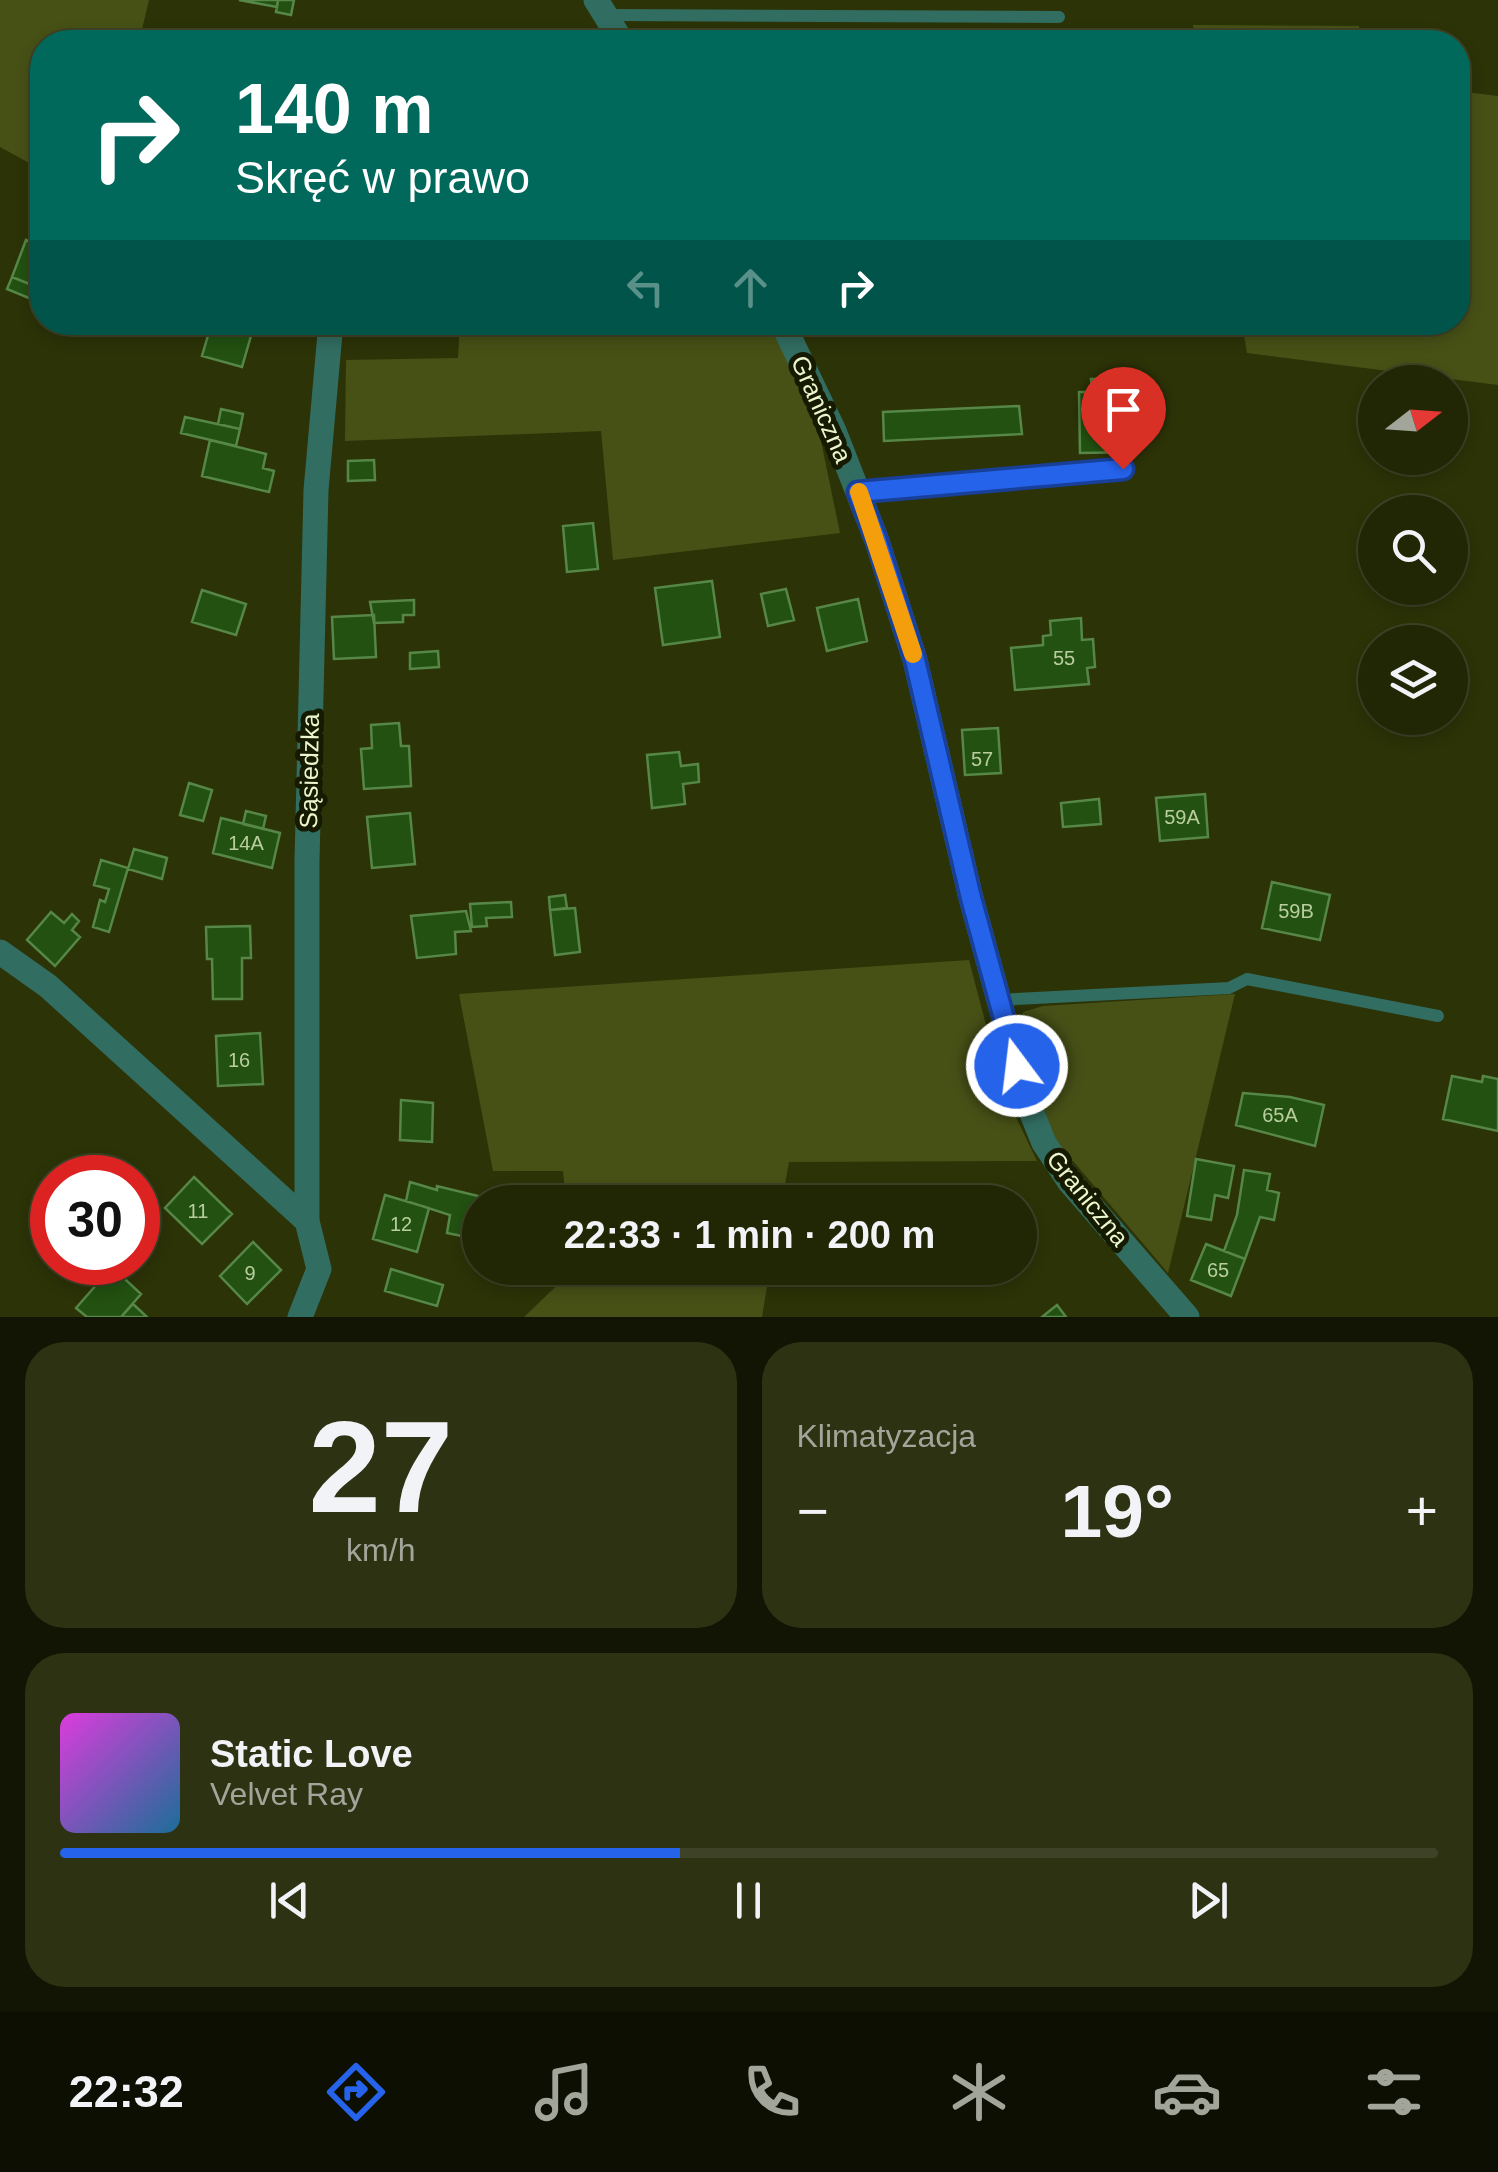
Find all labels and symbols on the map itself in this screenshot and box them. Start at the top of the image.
street label: Graniczna [786,351,858,467]
north arrow [1358,365,1468,475]
pin [1081,367,1166,470]
house number: 55 [1053,647,1075,669]
street label: Sąsiedzka [294,713,324,829]
house number: 57 [971,748,993,770]
house number: 59A [1164,806,1200,828]
house number: 14A [228,832,264,854]
house number: 59B [1278,900,1314,922]
position arrow [965,1014,1069,1118]
house number: 16 [228,1049,250,1071]
house number: 65A [1262,1104,1298,1126]
street label: Graniczna [1041,1145,1135,1251]
speed limit sign: 30 [30,1155,160,1285]
house number: 11 [188,1200,208,1222]
house number: 12 [390,1213,412,1235]
house number: 65 [1207,1259,1229,1281]
house number: 9 [244,1262,256,1284]

